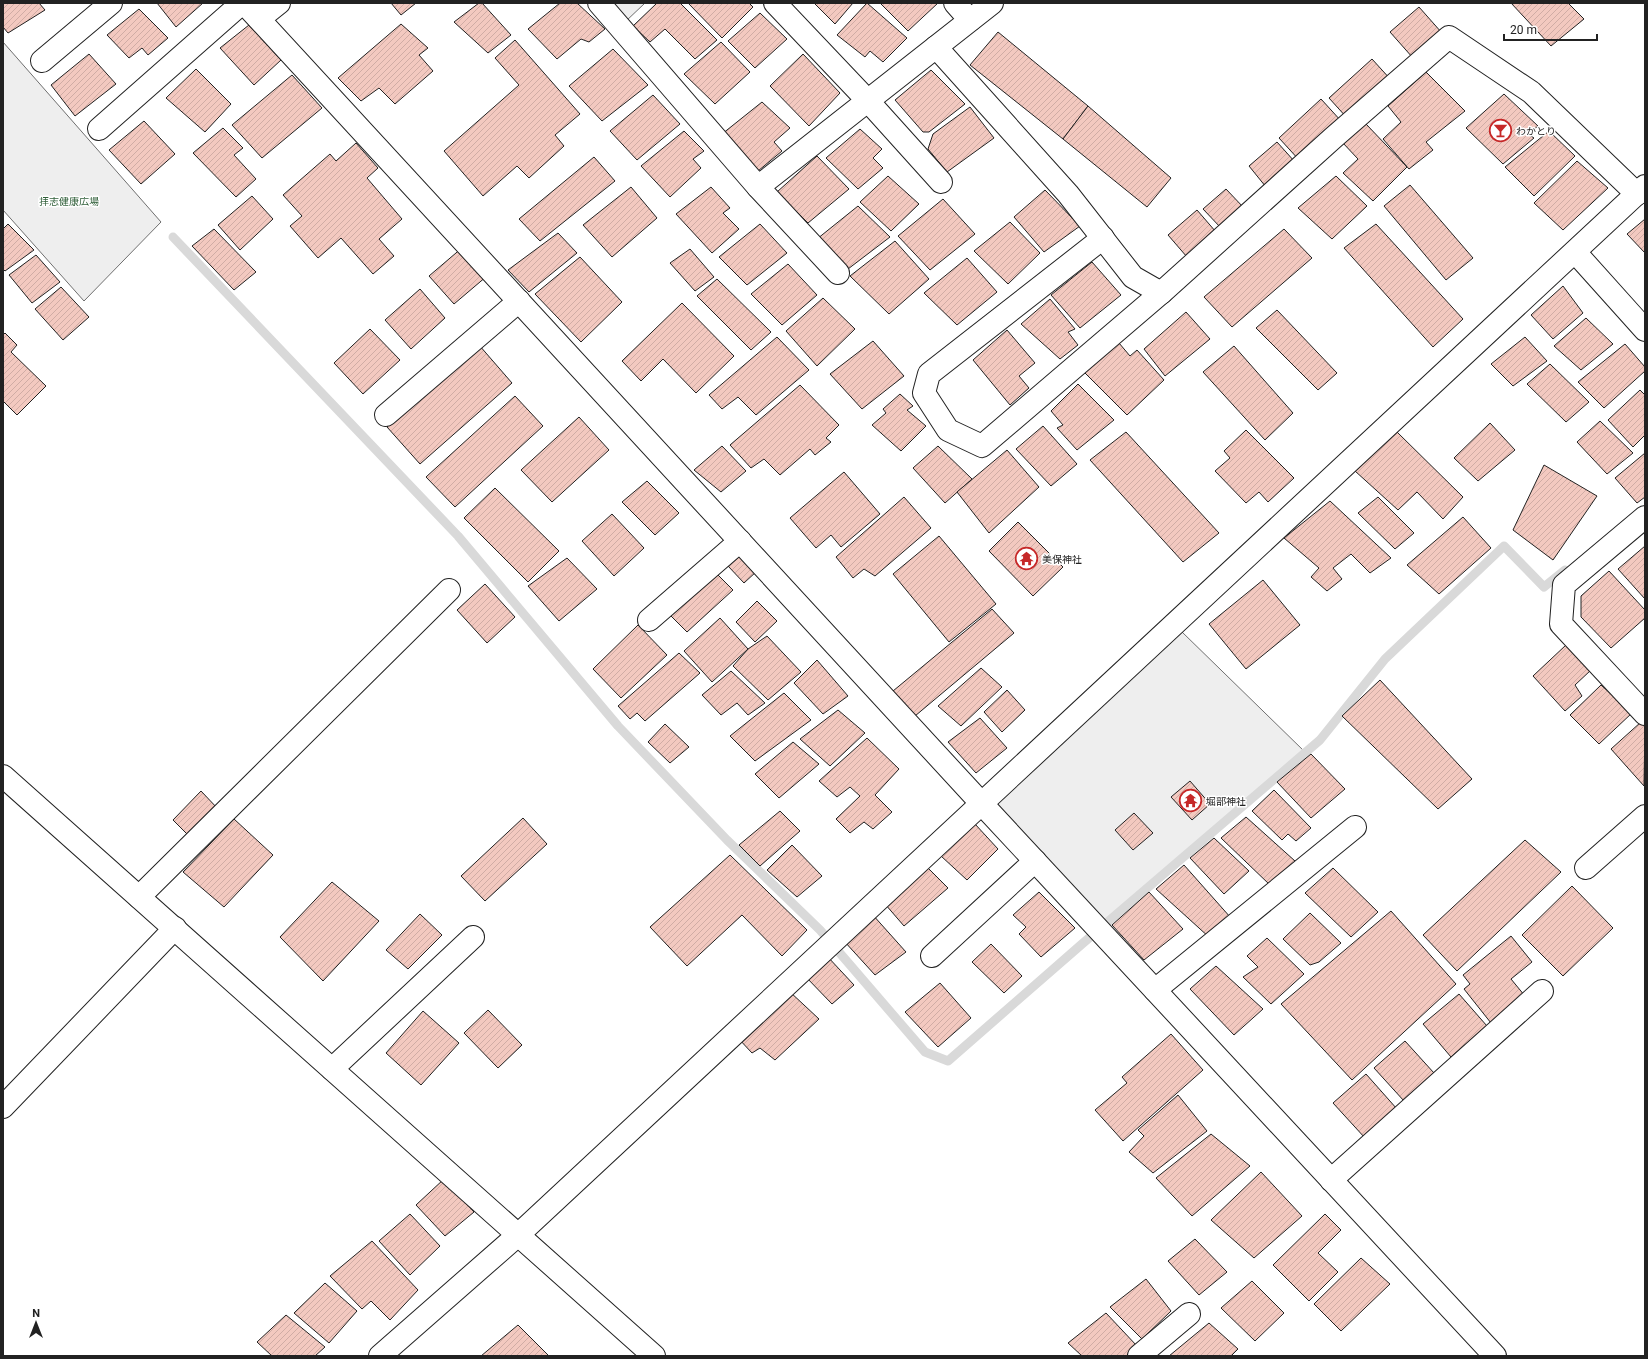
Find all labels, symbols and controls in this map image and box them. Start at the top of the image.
scale bar [1504,16,1597,42]
text: 20 m [1510,23,1537,37]
bar icon: わかとり [1488,118,1514,144]
place label: わかとり [1516,126,1556,137]
park label: 拝志健康広場 [39,196,99,207]
temple icon: 美保神社 [1013,546,1039,572]
place label: 美保神社 [1042,554,1082,565]
temple icon: 堀部神社 [1178,788,1204,814]
place label: 堀部神社 [1206,796,1246,807]
north arrow [16,1303,56,1343]
text: N [32,1307,40,1320]

